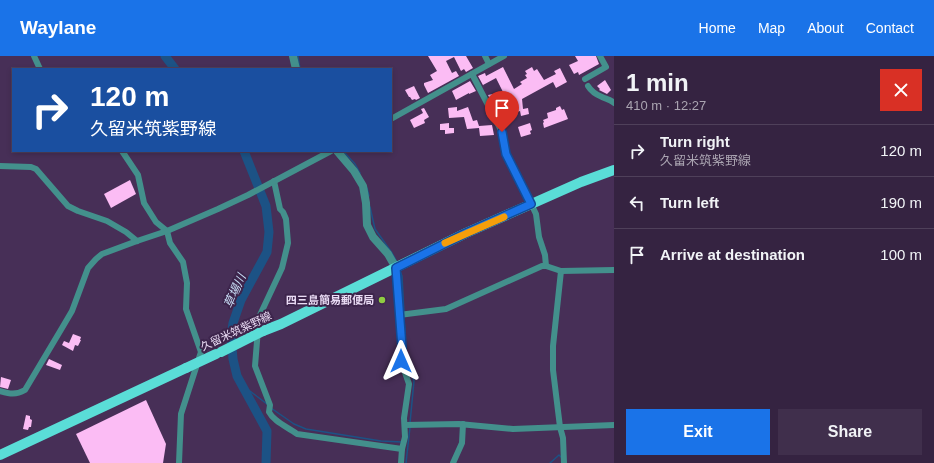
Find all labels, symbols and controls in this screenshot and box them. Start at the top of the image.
text: Waylane [20,17,96,38]
text: Home [699,20,736,36]
text: Map [758,20,785,36]
text: About [807,20,844,36]
text: Contact [866,20,914,36]
text: 1 min [626,69,689,96]
button: close [880,69,922,111]
text: 120 m [90,81,169,112]
icon: right [24,84,76,136]
pin [485,91,519,132]
icon: arrive [491,97,513,119]
text: 410 m · 12:27 [626,98,706,113]
text: 久留米筑紫野線 [90,119,216,139]
text: Turn right [660,133,730,150]
icon: right [626,140,648,162]
text: 120 m [880,142,922,159]
text: 久留米筑紫野線 [660,153,751,168]
icon: left [626,192,648,214]
text: Turn left [660,194,719,211]
text: 190 m [880,194,922,211]
icon: arrive [626,244,648,266]
text: Arrive at destination [660,246,805,263]
text: 100 m [880,246,922,263]
water label: 草場川 [221,270,250,310]
place label: 四三島簡易郵便局 [286,294,374,306]
marker: 四三島簡易郵便局 [377,295,387,305]
street label: 久留米筑紫野線 [199,309,273,353]
position arrow [380,340,422,382]
button: Exit [626,409,770,455]
button: Share [778,409,922,455]

